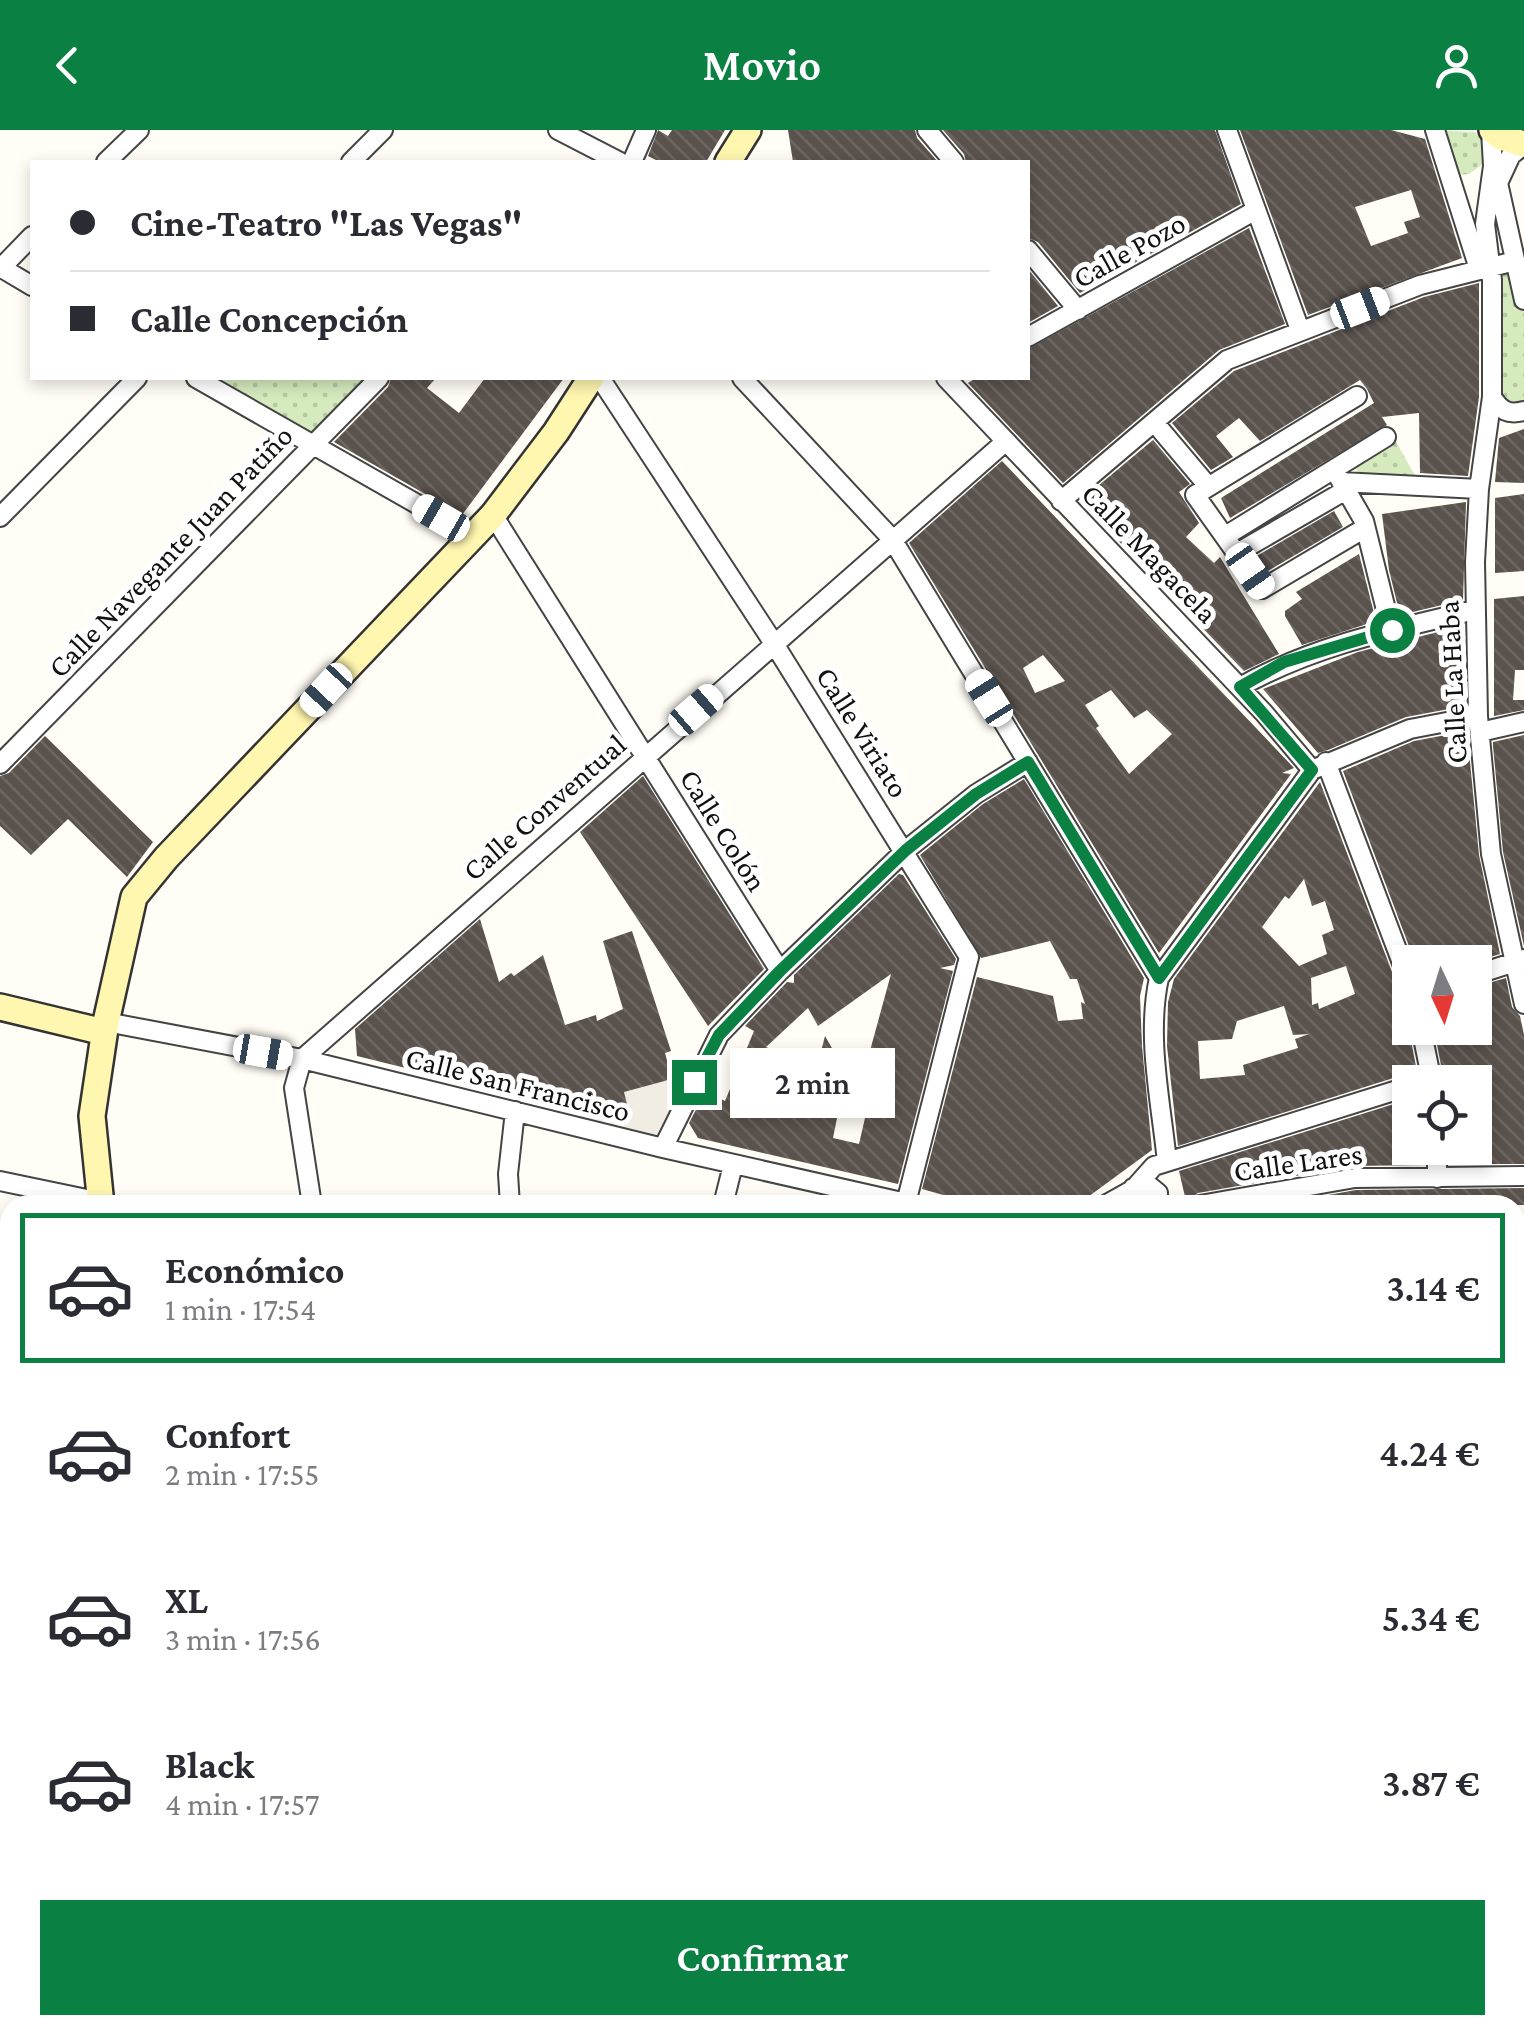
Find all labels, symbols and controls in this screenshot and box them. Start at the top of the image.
icon: back [40,38,95,93]
icon: person [1429,38,1484,93]
text: Movio [703,40,821,90]
text: Cine-Teatro "Las Vegas" [130,202,522,244]
street label: Calle Pozo [1067,206,1191,294]
car [1327,283,1393,333]
text: Calle Concepción [130,298,408,340]
street label: Calle Navegante Juan Patiño [41,418,300,684]
street label: Calle Magacela [1075,477,1225,630]
car [408,490,474,546]
car [1221,538,1279,604]
street label: Calle La Haba [1431,599,1473,764]
route start [1370,608,1415,653]
car [295,658,357,722]
street label: Calle Viriato [810,661,916,803]
car [960,665,1018,731]
car [664,679,728,741]
street label: Calle Conventual [456,727,632,887]
street label: Calle Colón [674,763,774,897]
north arrow [1392,945,1492,1045]
map controls [1392,945,1492,1165]
car [231,1032,295,1072]
street label: Calle San Francisco [403,1040,633,1128]
callout: 2 min [729,1047,894,1117]
route end [672,1060,717,1105]
text: 2 min [775,1065,850,1101]
button: locate [1392,1065,1492,1165]
street label: Calle Lares [1231,1137,1365,1187]
icon: car [45,1243,135,1333]
text: Económico [165,1249,345,1291]
text: 3.14 € [1387,1267,1480,1309]
text: 1 min · 17:54 [165,1291,316,1327]
icon: car [45,1408,135,1498]
text: Confort [165,1414,290,1456]
text: 4.24 € [1379,1432,1480,1474]
text: 2 min · 17:55 [165,1456,319,1492]
icon: car [45,1573,135,1663]
text: XL [165,1579,208,1621]
text: 5.34 € [1382,1597,1480,1639]
text: 3 min · 17:56 [165,1621,321,1657]
icon: car [45,1738,135,1828]
text: Black [165,1744,254,1786]
text: 3.87 € [1382,1762,1480,1804]
text: 4 min · 17:57 [165,1786,319,1822]
button: Confirmar [40,1900,1485,2015]

